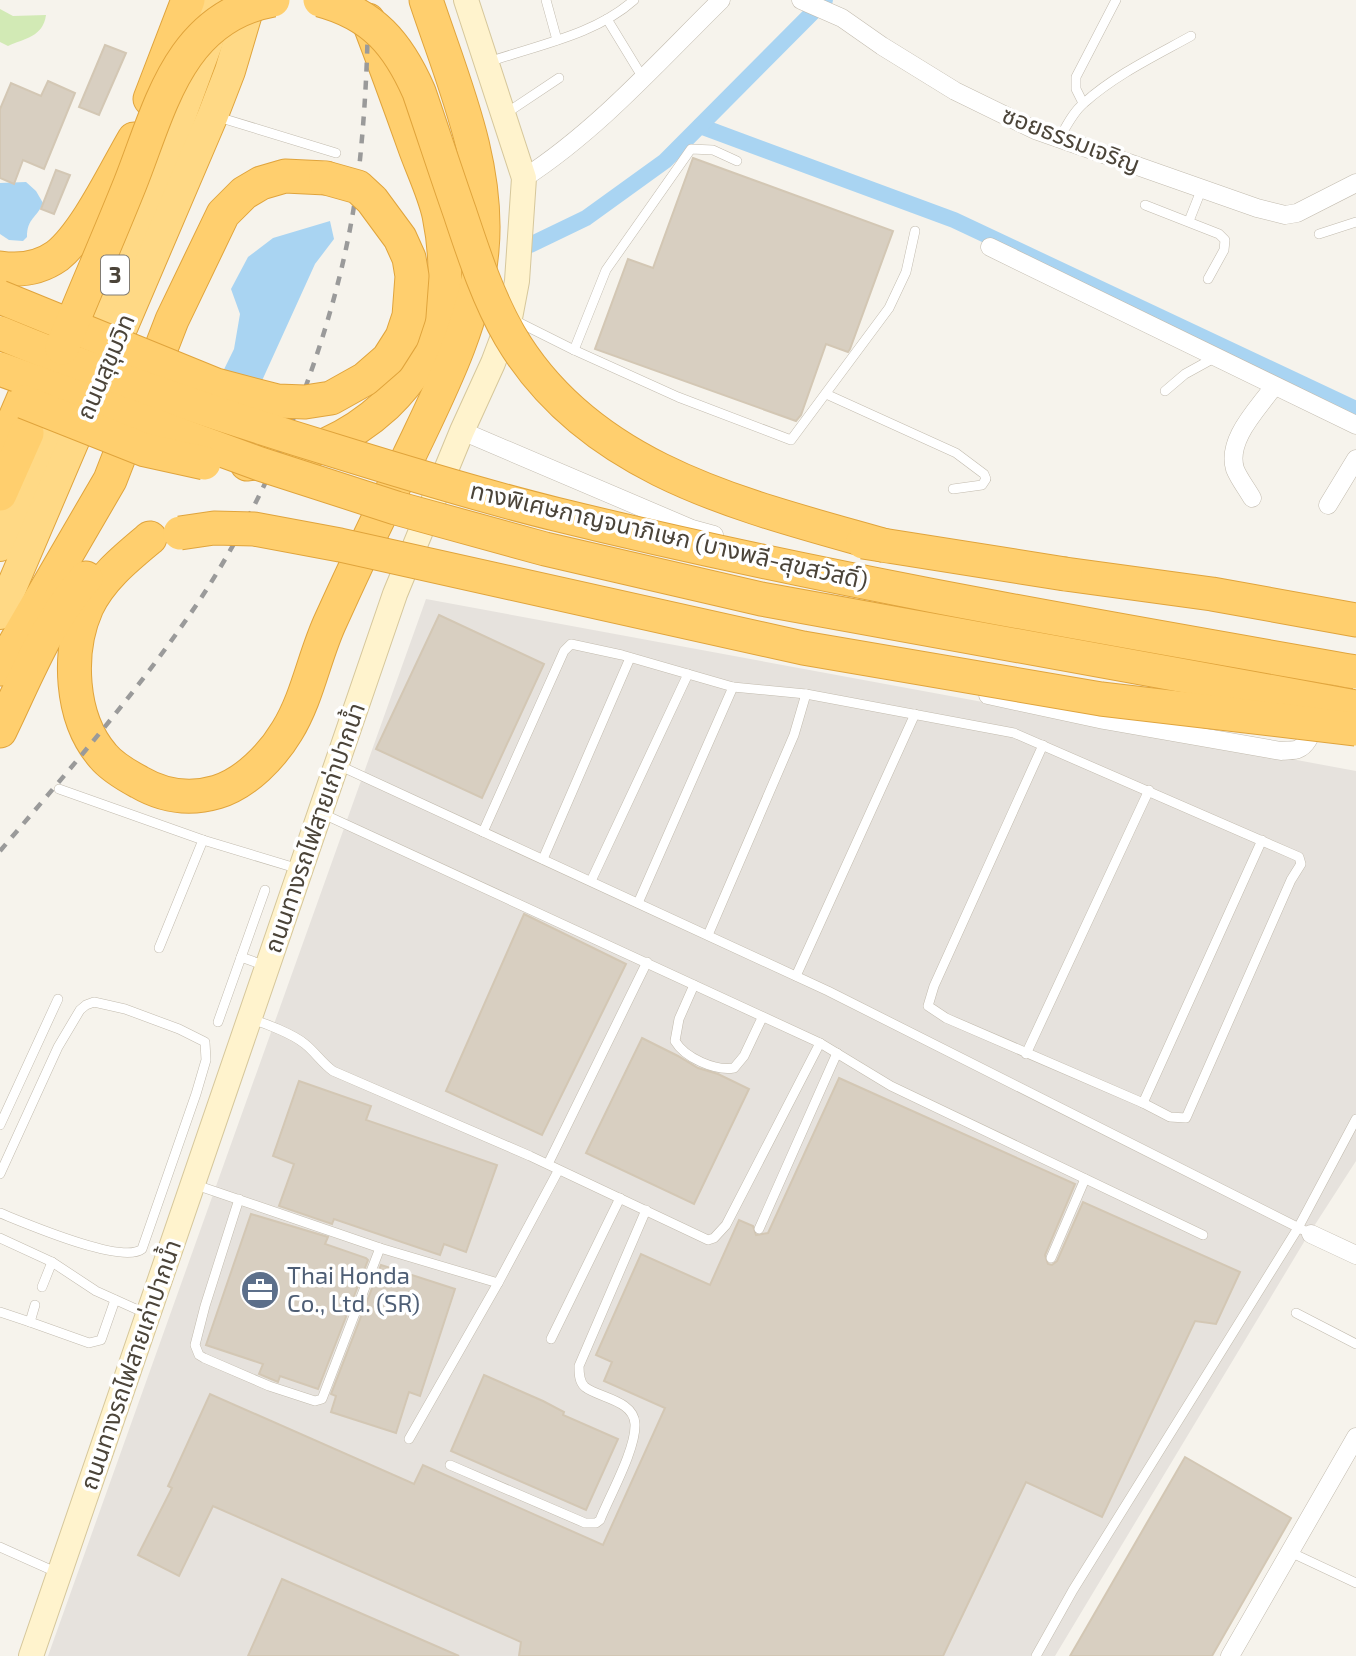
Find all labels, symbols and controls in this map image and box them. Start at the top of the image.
street label: ซอยธรรมเจริญ [999,99,1145,178]
road number: 3 [101,256,129,294]
street label: ถนนสุขุมวิท [69,309,142,424]
street label: ทางพิเศษกาญจนาภิเษก (บางพลี-สุขสวัสดิ์) [467,475,871,596]
street label: ถนนทางรถไฟสายเก่าปากน้ำ [256,698,370,956]
street label: ถนนทางรถไฟสายเก่าปากน้ำ [72,1235,186,1493]
place label: Thai Honda Co., Ltd. (SR) [287,1260,420,1317]
office icon: Thai Honda Co., Ltd. (SR) [239,1269,281,1311]

